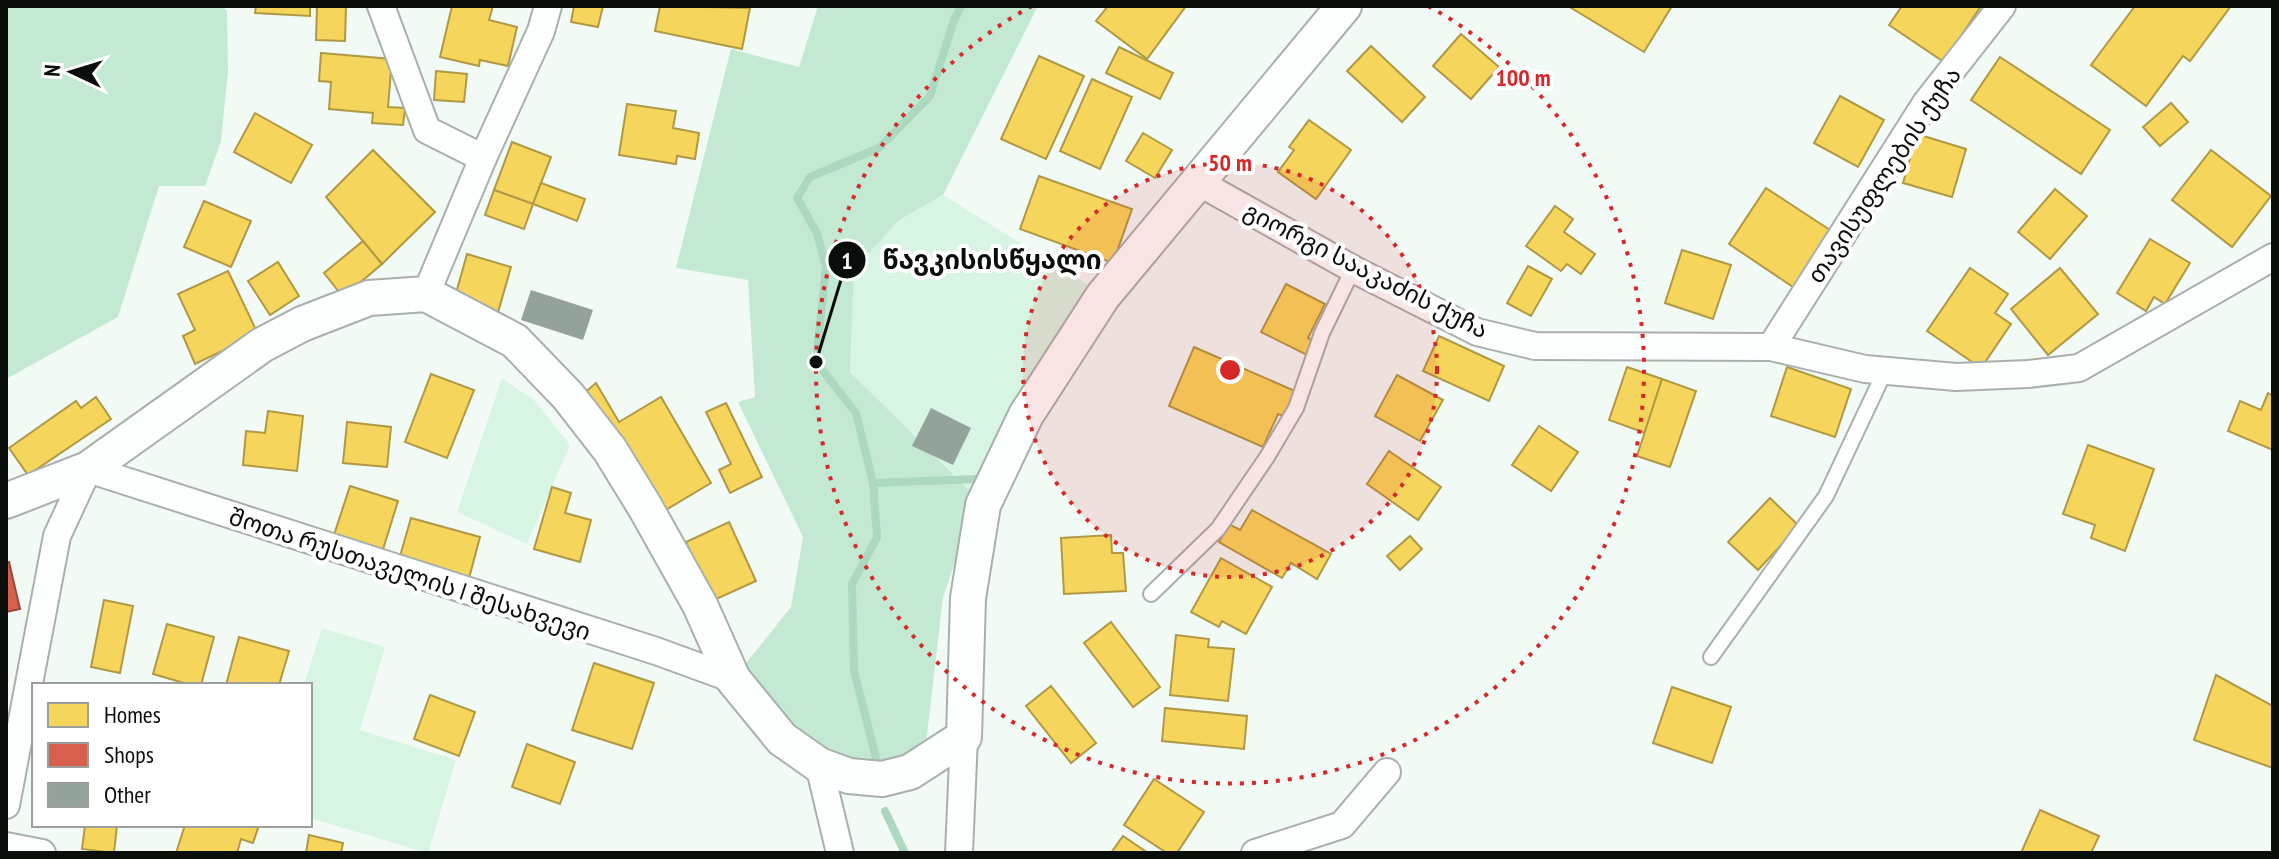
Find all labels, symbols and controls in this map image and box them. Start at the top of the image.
north arrow [32,32,112,112]
street label: თავისუფლების ქუჩა [1800,61,1968,289]
text: 100 m [1495,62,1551,93]
text: N [38,64,66,78]
text: 50 m [1208,147,1252,178]
street label: გიორგი სააკაძის ქუჩა [1239,195,1493,345]
callout: წავკისისწყალი [827,235,1118,285]
text: წავკისისწყალი [883,243,1101,276]
text: 1 [841,245,853,276]
centre of rings [1216,356,1244,384]
street label: შოთა რუსთაველის I შესახვევი [225,501,595,647]
legend [32,683,312,827]
text: Homes [104,699,161,730]
text: Shops [104,739,154,770]
text: Other [104,779,151,810]

